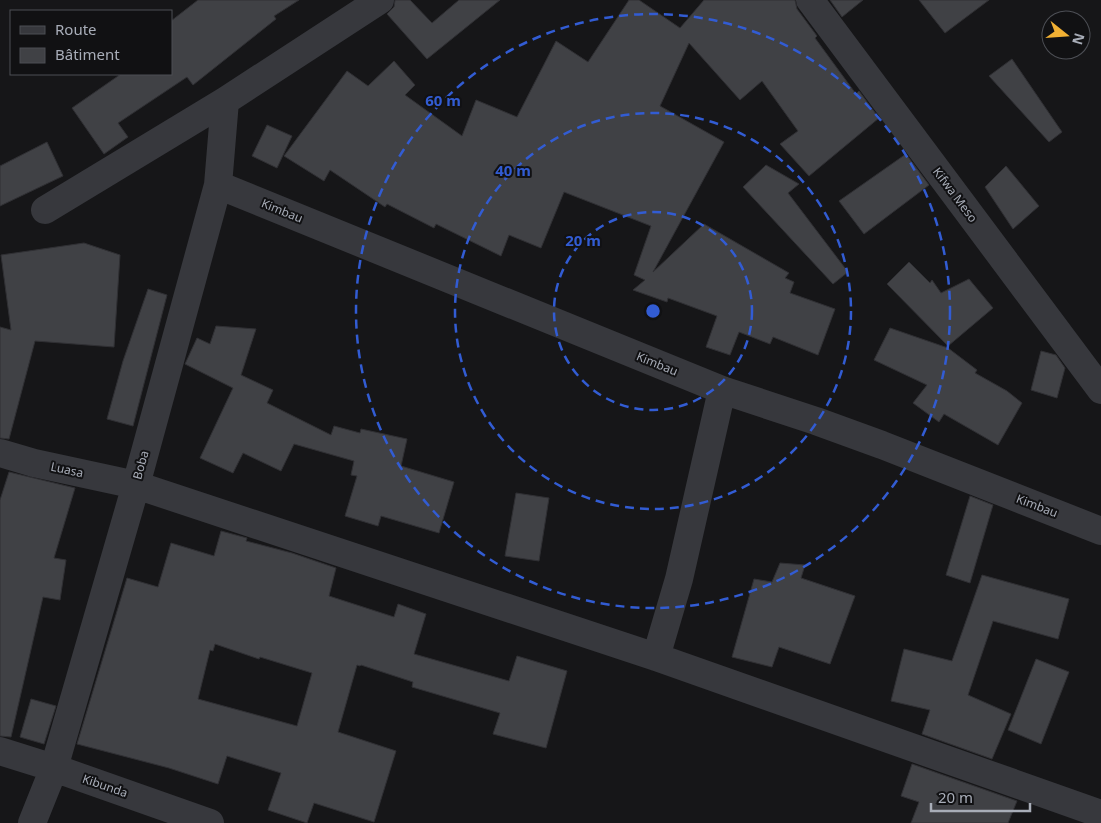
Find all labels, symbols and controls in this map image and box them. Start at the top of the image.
legend [10,10,172,75]
north arrow [1041,10,1091,60]
text: Route [55,19,97,39]
text: N [1068,31,1090,47]
text: Bâtiment [55,44,120,64]
text: 60 m [425,90,461,110]
text: 40 m [495,160,531,180]
street label: Kifwa Meso [929,164,982,226]
street label: Kimbau [259,195,305,227]
text: 20 m [565,230,601,250]
centre of rings [644,302,662,320]
street label: Kimbau [634,348,680,380]
street label: Boba [129,449,153,481]
street label: Luasa [49,458,85,481]
street label: Kimbau [1014,490,1060,521]
street label: Kibunda [80,770,130,801]
scale bar [931,780,1030,812]
text: 20 m [938,787,973,807]

